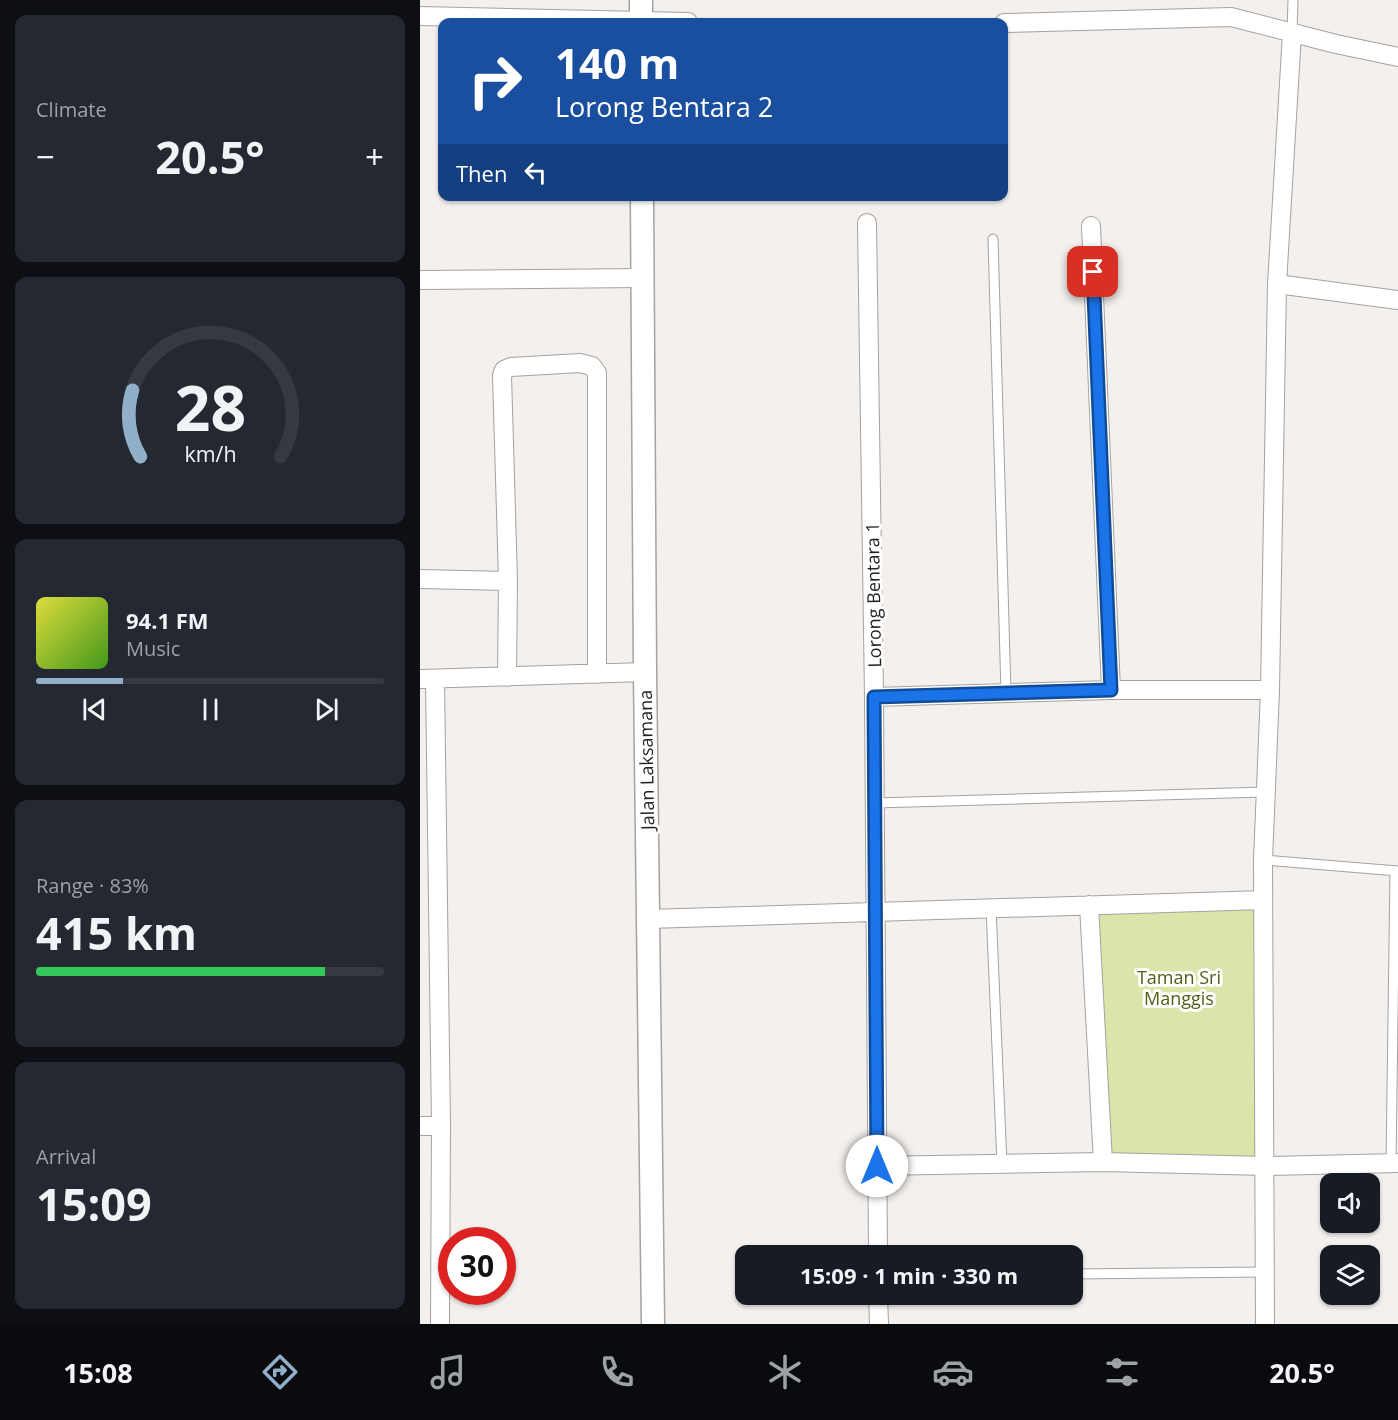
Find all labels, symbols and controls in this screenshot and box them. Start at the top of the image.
text: 140 m [555,34,679,91]
icon: right [456,42,534,120]
text: Lorong Bentara 2 [555,88,773,125]
text: Climate [36,96,107,123]
text: 20.5° [155,126,265,187]
text: − [36,134,55,179]
text: + [365,134,384,179]
icon: left [519,156,552,189]
text: Then [456,158,507,188]
pin [1067,246,1118,297]
icon: arrive [1076,255,1109,288]
text: 28 [174,364,246,449]
text: km/h [184,440,236,469]
street label: Lorong Bentara 1 [860,522,886,668]
text: 94.1 FM [126,605,209,635]
text: Music [126,635,180,662]
street label: Jalan Laksamana [633,690,659,832]
icon: previous [78,693,111,726]
icon: pause [194,693,227,726]
icon: next [310,693,343,726]
text: Range · 83% [36,872,149,899]
text: 415 km [36,902,197,963]
park label: Taman Sri Manggis [1137,965,1221,1010]
position arrow [845,1134,909,1198]
text: Arrival [36,1143,96,1170]
text: 15:09 [36,1173,152,1234]
map controls [1320,1173,1380,1305]
button: sound [1320,1173,1380,1233]
speed limit sign: 30 [438,1227,516,1305]
button: layers [1320,1245,1380,1305]
text: 15:09 · 1 min · 330 m [800,1260,1018,1290]
icon: directions [259,1351,301,1393]
icon: music [427,1351,469,1393]
icon: phone [596,1351,638,1393]
icon: climate [764,1351,806,1393]
icon: car [932,1351,974,1393]
icon: filters [1101,1351,1143,1393]
text: 15:08 [63,1354,133,1391]
text: 20.5° [1269,1354,1335,1391]

